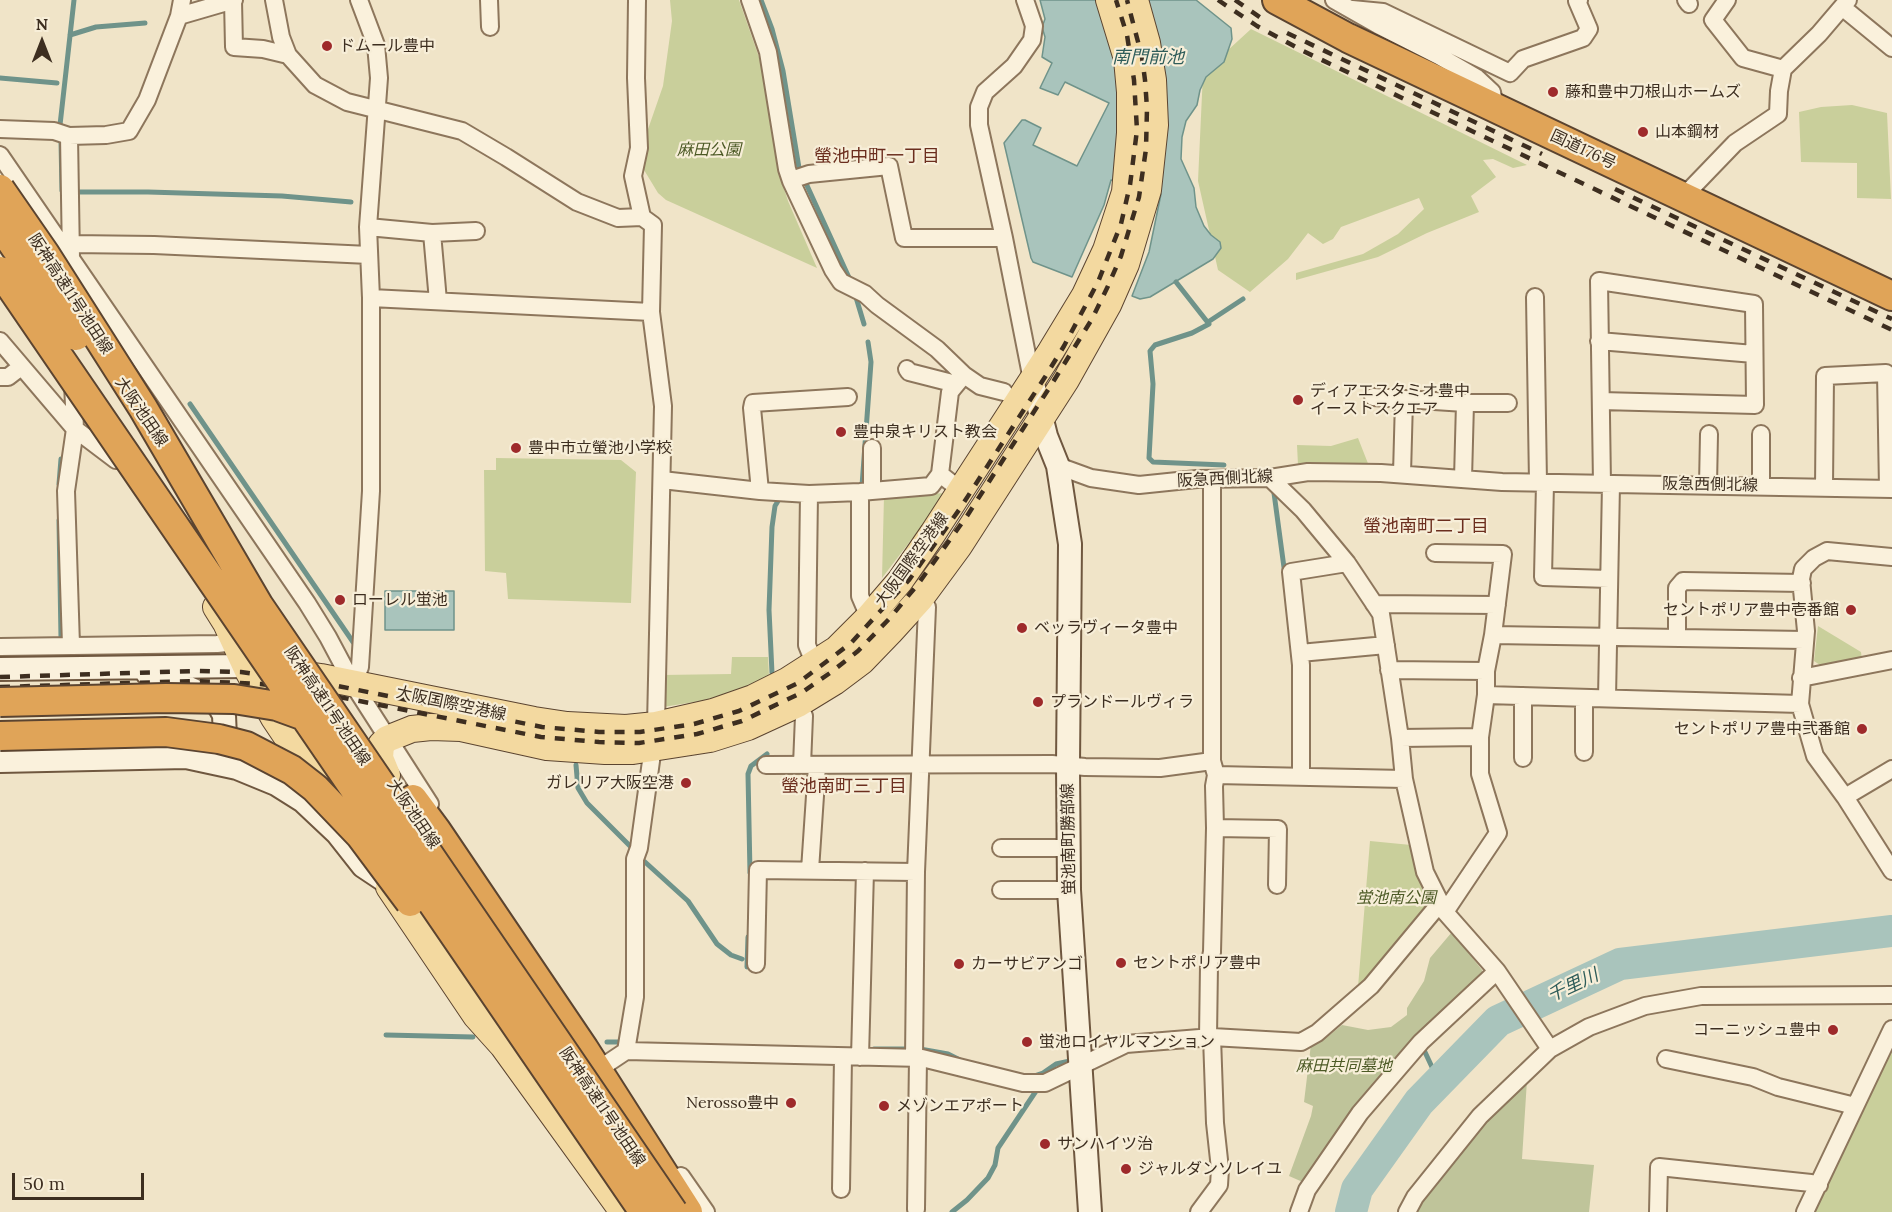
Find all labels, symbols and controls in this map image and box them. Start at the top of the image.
north arrow [12,12,72,72]
text: N [36,14,48,34]
place label: ドムール豊中 [339,36,435,56]
marker: ドムール豊中 [320,39,334,53]
water label: 南門前池 [1112,47,1184,69]
place label: 藤和豊中刀根山ホームズ [1565,82,1741,102]
marker: 藤和豊中刀根山ホームズ [1546,85,1560,99]
place label: 山本鋼材 [1655,122,1719,142]
marker: 山本鋼材 [1636,125,1650,139]
street label: 国道176号 [1547,126,1619,174]
park label: 麻田公園 [677,140,741,160]
district label: 螢池中町一丁目 [814,146,940,168]
street label: 阪神高速11号池田線 [24,230,116,358]
street label: 大阪池田線 [111,373,171,451]
place label: ディアエスタミオ豊中 イーストスクエア [1310,381,1470,419]
marker: ディアエスタミオ豊中 イーストスクエア [1291,393,1305,407]
place label: 豊中泉キリスト教会 [853,422,997,442]
marker: 豊中泉キリスト教会 [834,425,848,439]
place label: 豊中市立螢池小学校 [528,438,672,458]
marker: 豊中市立螢池小学校 [509,441,523,455]
street label: 阪急西側北線 [1177,467,1273,491]
street label: 阪急西側北線 [1662,475,1758,495]
street label: 大阪国際空港線 [871,509,953,611]
district label: 螢池南町二丁目 [1363,516,1489,538]
place label: ローレル蛍池 [352,590,448,610]
marker: ローレル蛍池 [333,593,347,607]
place label: セントポリア豊中壱番館 [1663,600,1839,620]
marker: セントポリア豊中壱番館 [1844,603,1858,617]
place label: ベッラヴィータ豊中 [1034,618,1178,638]
marker: ベッラヴィータ豊中 [1015,621,1029,635]
street label: 阪神高速11号池田線 [280,643,374,769]
street label: 大阪国際空港線 [394,683,508,725]
place label: プランドールヴィラ [1050,692,1194,712]
marker: プランドールヴィラ [1031,695,1045,709]
place label: セントポリア豊中弐番館 [1674,719,1850,739]
marker: セントポリア豊中弐番館 [1855,722,1869,736]
place label: ガレリア大阪空港 [546,773,674,793]
street label: 大阪池田線 [383,775,443,853]
marker: ガレリア大阪空港 [679,776,693,790]
district label: 螢池南町三丁目 [781,776,907,798]
street label: 蛍池南町勝部線 [1058,783,1080,895]
park label: 蛍池南公園 [1356,888,1436,908]
place label: セントポリア豊中 [1133,953,1261,973]
place label: カーサビアンゴ [971,954,1083,974]
marker: セントポリア豊中 [1114,956,1128,970]
marker: カーサビアンゴ [952,957,966,971]
water label: 千里川 [1544,965,1602,1007]
place label: コーニッシュ豊中 [1693,1020,1821,1040]
marker: コーニッシュ豊中 [1826,1023,1840,1037]
place label: 蛍池ロイヤルマンション [1039,1032,1215,1052]
marker: 蛍池ロイヤルマンション [1020,1035,1034,1049]
street label: 阪神高速11号池田線 [555,1044,649,1170]
park label: 麻田共同墓地 [1296,1056,1392,1076]
place label: Nerosso豊中 [686,1093,779,1113]
marker: Nerosso豊中 [784,1096,798,1110]
place label: メゾンエアポート [896,1096,1024,1116]
marker: メゾンエアポート [877,1099,891,1113]
place label: サンハイツ治 [1057,1134,1153,1154]
marker: サンハイツ治 [1038,1137,1052,1151]
place label: ジャルダンソレイユ [1138,1159,1282,1179]
scale bar [15,1161,147,1199]
marker: ジャルダンソレイユ [1119,1162,1133,1176]
text: 50 m [23,1172,65,1195]

